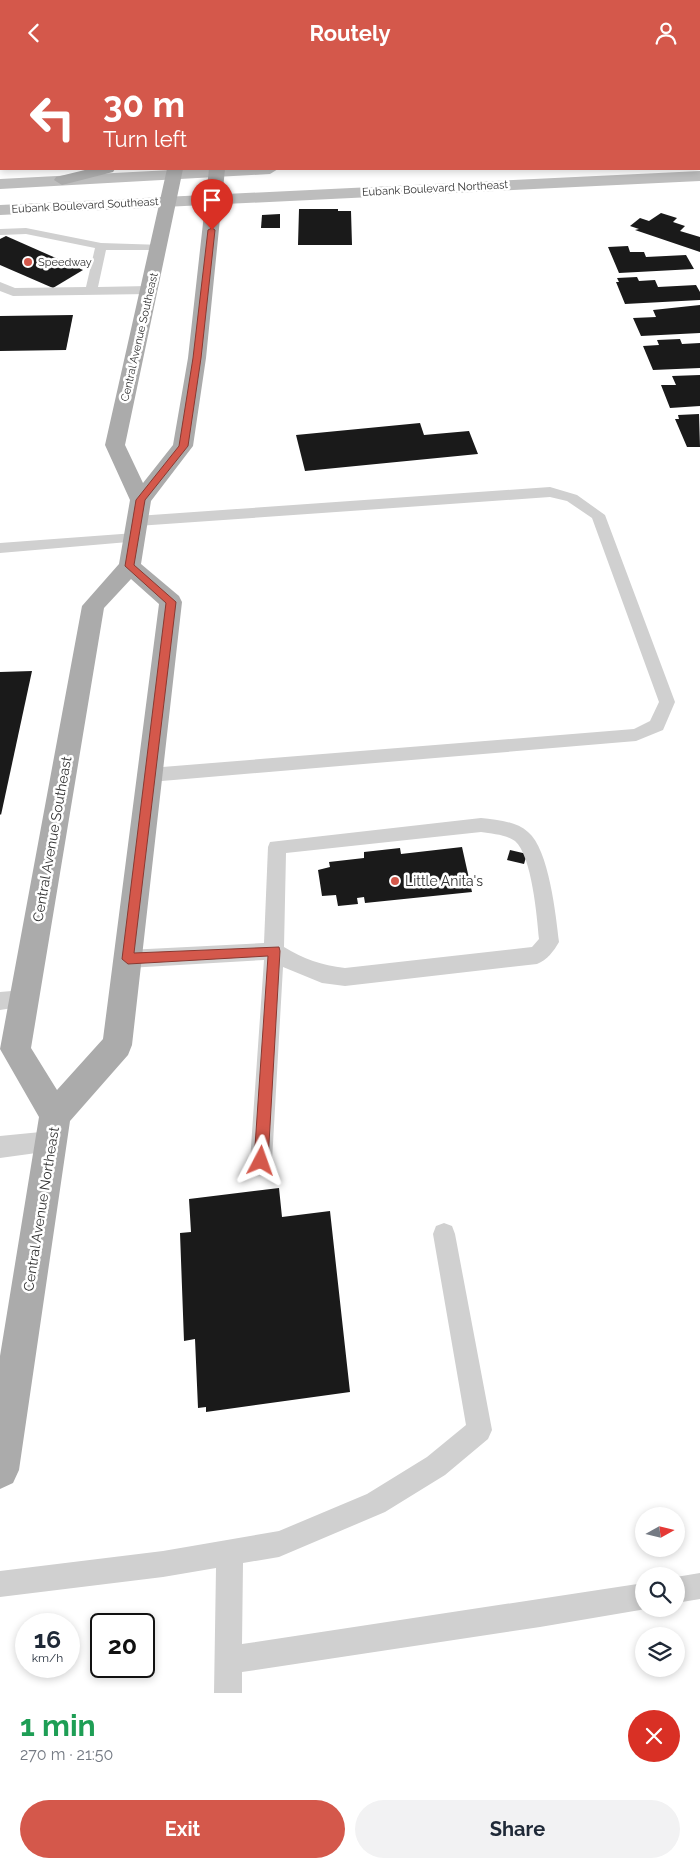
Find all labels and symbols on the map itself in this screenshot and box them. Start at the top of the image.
street label: Eubank Boulevard Northeast [362,178,509,199]
pin [191,179,233,230]
street label: Eubank Boulevard Southeast [11,195,159,216]
marker: Speedway [22,256,34,268]
place label: Speedway [38,256,92,269]
street label: Central Avenue Southeast [118,271,161,403]
street label: Central Avenue Southeast [30,755,74,923]
place label: Little Anita's [405,873,483,889]
marker: Little Anita's [389,875,401,887]
street label: Central Avenue Northeast [20,1125,62,1292]
position arrow [234,1134,286,1186]
north arrow [635,1507,685,1557]
speed limit sign: 20 [90,1613,155,1678]

